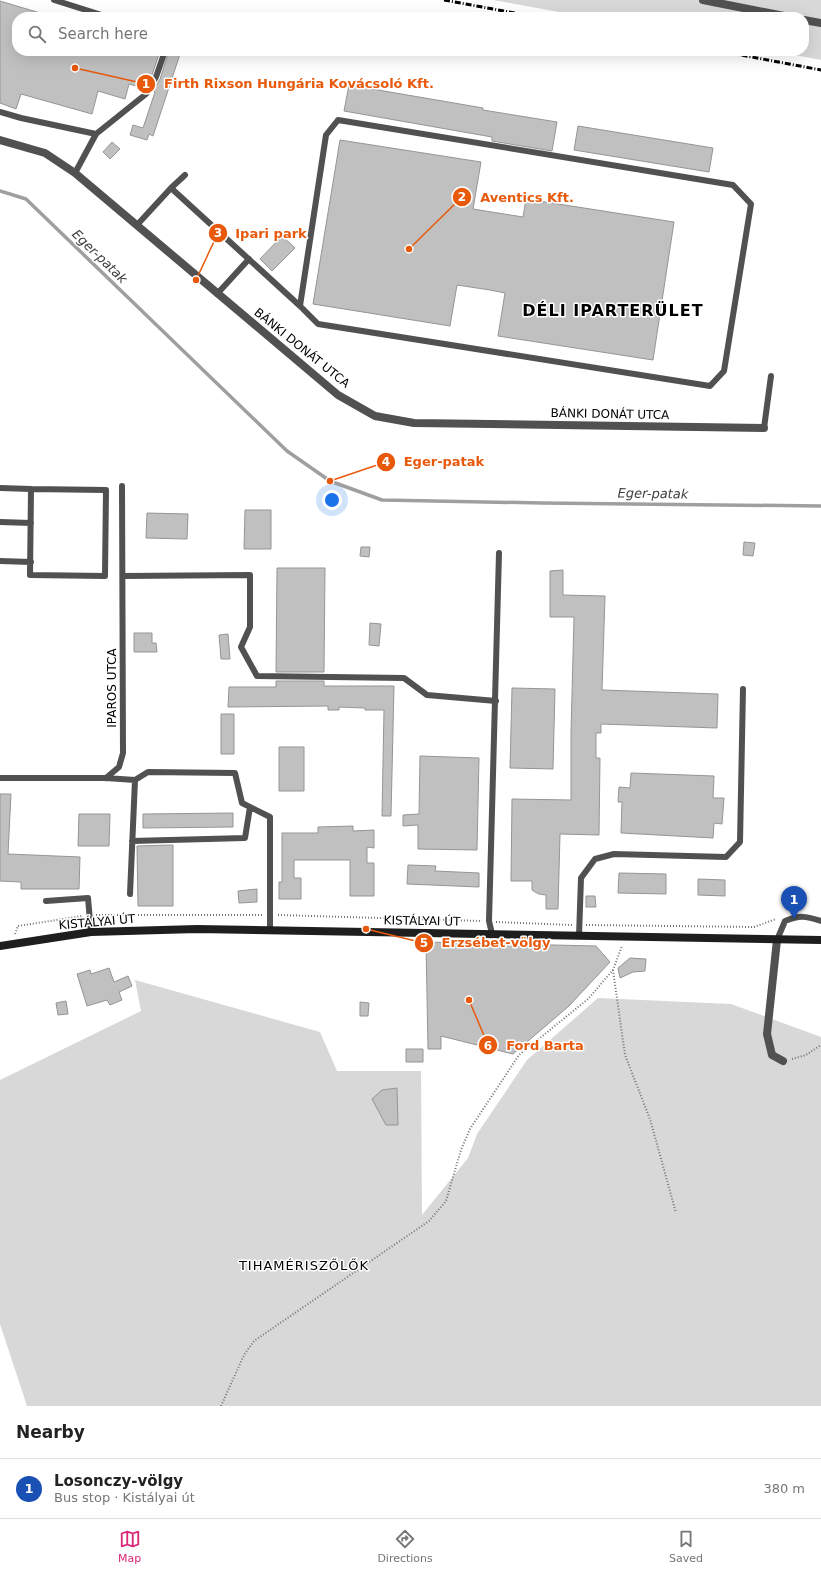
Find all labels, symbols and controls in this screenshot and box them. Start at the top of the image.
search box [12,12,809,56]
icon: search [26,23,48,45]
text: Search here [58,25,148,43]
callout: Firth Rixson Hungária Kovácsoló Kft. [136,71,442,96]
text: Firth Rixson Hungária Kovácsoló Kft. [164,76,434,91]
text: 1 [142,77,150,91]
callout: Aventics Kft. [452,185,582,210]
text: 2 [458,190,466,204]
text: Aventics Kft. [480,190,574,205]
callout: Ipari park [208,221,315,246]
water label: Eger-patak [69,226,131,287]
text: 3 [214,226,222,240]
text: Ipari park [235,226,307,241]
district label: DÉLI IPARTERÜLET [522,301,704,320]
street label: BÁNKI DONÁT UTCA [251,304,354,391]
street label: BÁNKI DONÁT UTCA [551,405,670,422]
callout: Eger-patak [376,449,492,474]
text: Eger-patak [404,454,485,469]
text: 4 [382,455,390,469]
water label: Eger-patak [618,485,689,502]
your location [322,490,342,510]
street label: IPAROS UTCA [105,647,119,728]
pin: 1 [781,886,807,919]
street label: KISTÁLYAI ÚT [58,911,137,932]
street label: KISTÁLYAI ÚT [383,912,461,929]
callout: Erzsébet-völgy [414,930,559,955]
text: Erzsébet-völgy [442,935,551,950]
text: 5 [420,936,428,950]
callout: Ford Barta [478,1033,592,1058]
text: Ford Barta [506,1038,584,1053]
text: 6 [484,1039,492,1053]
district label: TIHAMÉRISZŐLŐK [238,1258,369,1273]
text: Nearby [16,1422,85,1442]
text: Losonczy-völgy [54,1472,183,1490]
text: 1 [24,1481,34,1496]
text: 380 m [763,1481,805,1496]
text: Bus stop · Kistályai út [54,1490,195,1505]
tab: Map [118,1528,141,1565]
tab: Directions [377,1528,433,1565]
tab: Saved [669,1528,703,1565]

